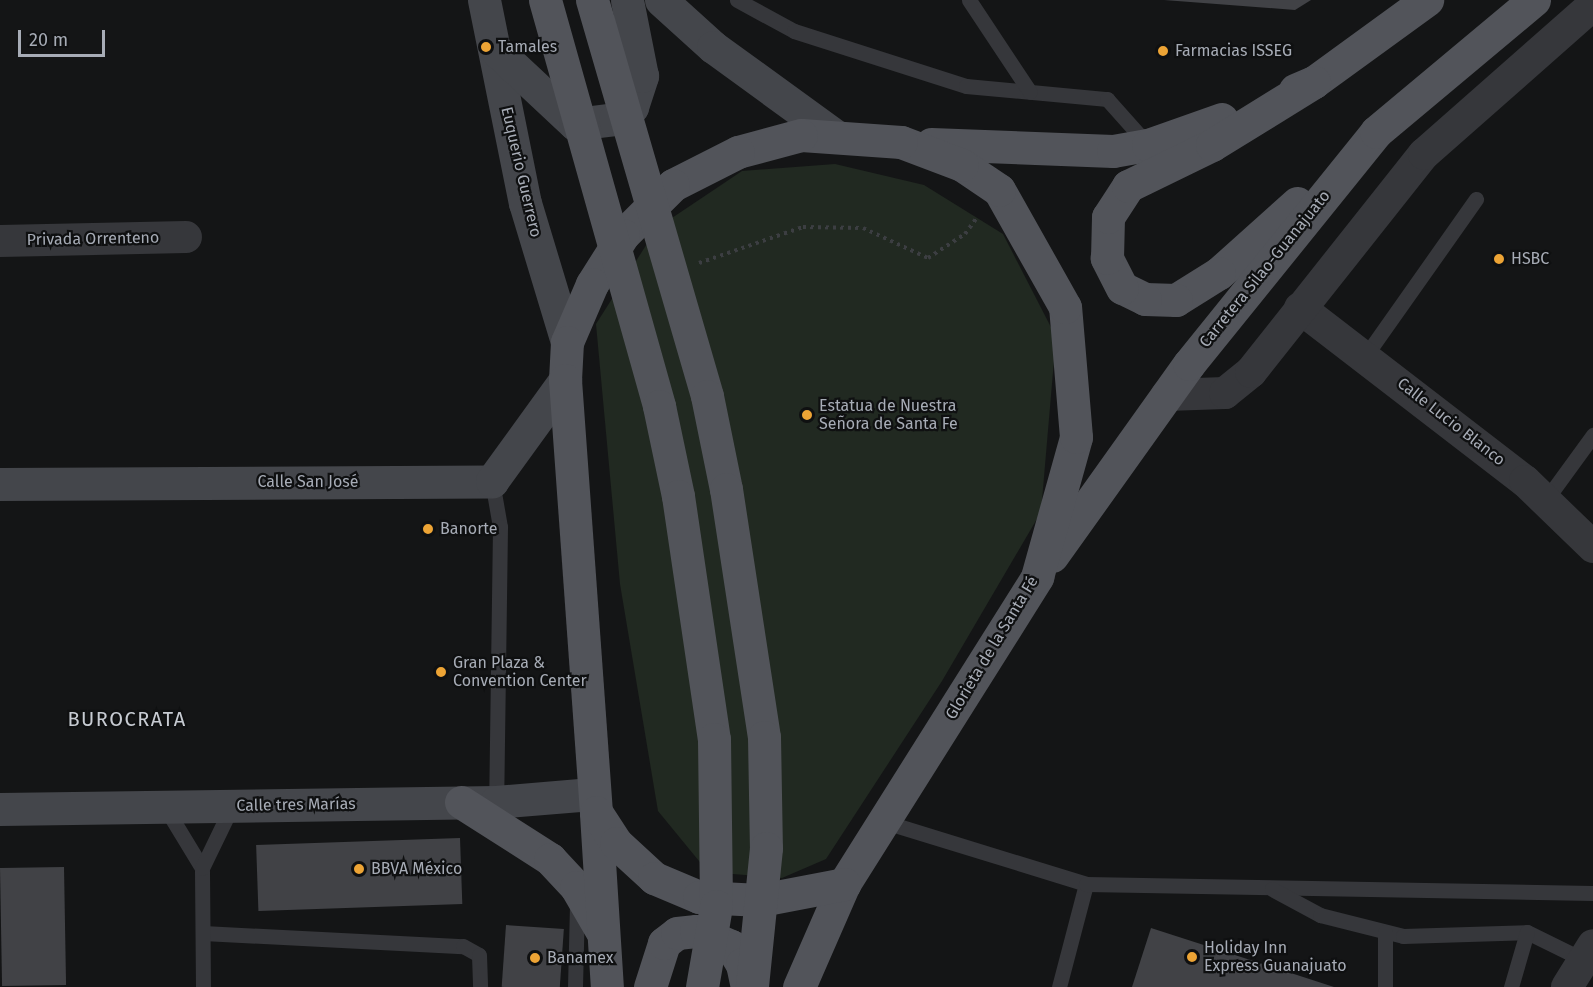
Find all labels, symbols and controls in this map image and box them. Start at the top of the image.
scale bar [21,18,108,56]
text: 20 m [29,29,68,51]
place label: Tamales [498,37,557,57]
marker: Tamales [479,40,493,54]
place label: Farmacias ISSEG [1175,41,1292,61]
marker: Farmacias ISSEG [1156,44,1170,58]
street label: Euquerio Guerrero [497,105,545,239]
street label: Carretera Silao-Guanajuato [1196,187,1334,351]
street label: Privada Orrenteno [27,228,159,250]
place label: HSBC [1511,249,1549,269]
marker: HSBC [1492,252,1506,266]
street label: Calle Lucio Blanco [1393,374,1509,470]
place label: Estatua de Nuestra Señora de Santa Fe [819,396,958,434]
marker: Estatua de Nuestra Señora de Santa Fe [800,408,814,422]
street label: Calle San José [257,472,359,492]
place label: Banorte [440,519,498,539]
marker: Banorte [421,522,435,536]
street label: Glorieta de la Santa Fé [942,573,1042,723]
place label: Gran Plaza & Convention Center [453,653,587,691]
marker: Gran Plaza & Convention Center [434,665,448,679]
district label: BUROCRATA [67,707,187,731]
street label: Calle tres Marías [236,794,356,816]
place label: BBVA México [371,859,462,879]
marker: BBVA México [352,862,366,876]
place label: Holiday Inn Express Guanajuato [1204,938,1347,976]
place label: Banamex [547,948,614,968]
marker: Holiday Inn Express Guanajuato [1185,950,1199,964]
marker: Banamex [528,951,542,965]

